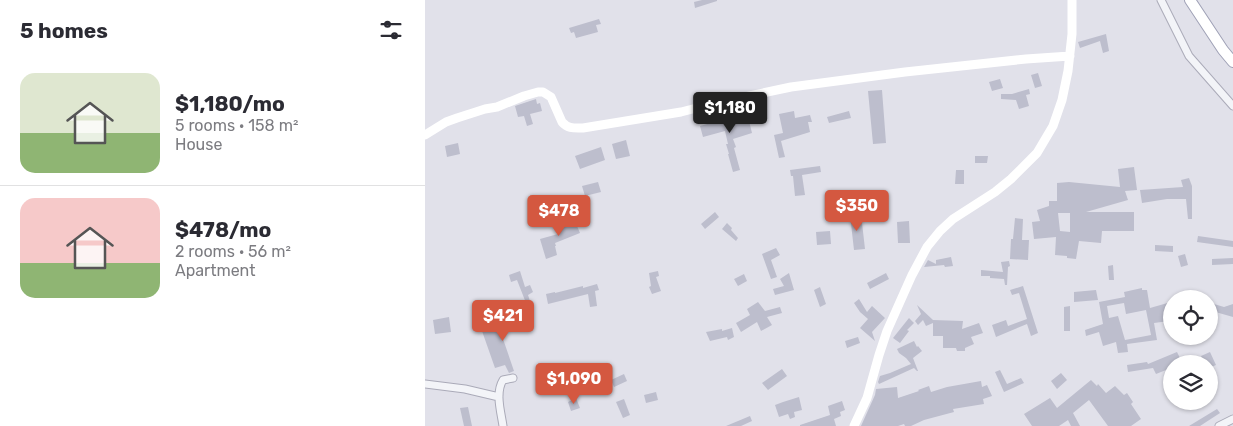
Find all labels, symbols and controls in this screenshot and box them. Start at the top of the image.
icon: filters [377,16,405,44]
text: 5 homes [20,18,108,43]
text: $1,180/mo [175,91,285,116]
pin: $1,180 [689,92,771,134]
icon: home [60,93,120,153]
text: $1,180 [704,98,756,117]
text: 5 rooms · 158 m² [175,116,298,135]
text: House [175,135,222,154]
pin: $350 [827,190,887,232]
pin: $478 [529,194,589,237]
text: $350 [836,196,878,215]
text: $478 [538,201,580,220]
text: $478/mo [175,217,271,242]
icon: home [60,218,120,278]
text: 2 rooms · 56 m² [175,242,291,261]
text: Apartment [175,261,255,280]
map controls [1163,290,1218,410]
button: locate [1163,290,1218,345]
pin: $421 [473,300,533,342]
text: $421 [483,306,523,325]
button: layers [1163,355,1218,410]
pin: $1,090 [533,362,615,405]
text: $1,090 [547,369,602,388]

